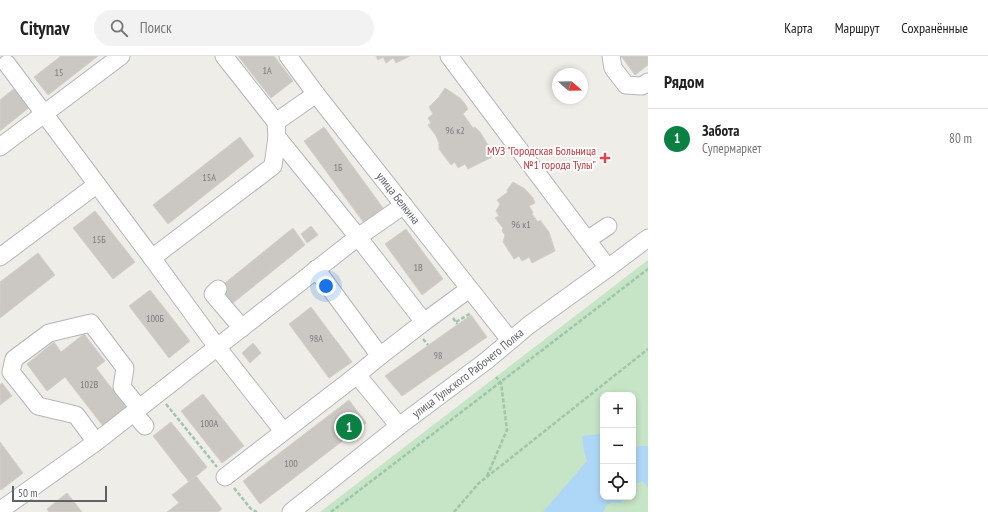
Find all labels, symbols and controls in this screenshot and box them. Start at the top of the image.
search box [94,10,374,46]
text: Citynav [20,16,70,40]
icon: search [108,17,130,39]
text: Поиск [140,18,172,37]
text: Карта [784,19,813,37]
text: Маршрут [835,19,879,37]
text: Сохранённые [901,19,968,37]
house number: 1А [262,64,272,77]
house number: 15 [55,66,64,79]
north arrow [552,68,588,104]
text: Рядом [664,71,704,93]
text: Забота [702,121,739,140]
house number: 96 к2 [445,124,465,137]
text: 1 [674,130,680,147]
text: 80 m [949,130,972,147]
text: Супермаркет [702,140,761,157]
place label: МУЗ "Городская Больница №1 города Тулы" [487,143,596,172]
marker: МУЗ "Городская Больница №1 города Тулы" [599,152,611,164]
house number: 1Б [334,161,343,174]
street label: улица Белкина [373,169,424,227]
house number: 15А [202,171,216,184]
house number: 96 к1 [511,218,531,231]
house number: 15Б [92,233,106,246]
house number: 1В [413,261,423,274]
your location [316,276,336,296]
house number: 100Б [146,312,165,325]
street label: улица Тульского Рабочего Полка [409,325,527,421]
house number: 98А [309,332,323,345]
house number: 98 [434,349,443,362]
house number: 102В [80,378,98,391]
map controls [600,392,636,500]
button: + [600,392,636,428]
pin: 1 [336,412,362,442]
house number: 100А [200,417,218,430]
button: − [600,428,636,464]
house number: 100 [284,457,298,470]
button: locate [600,464,636,500]
scale bar [12,484,107,503]
text: 50 m [18,486,37,500]

